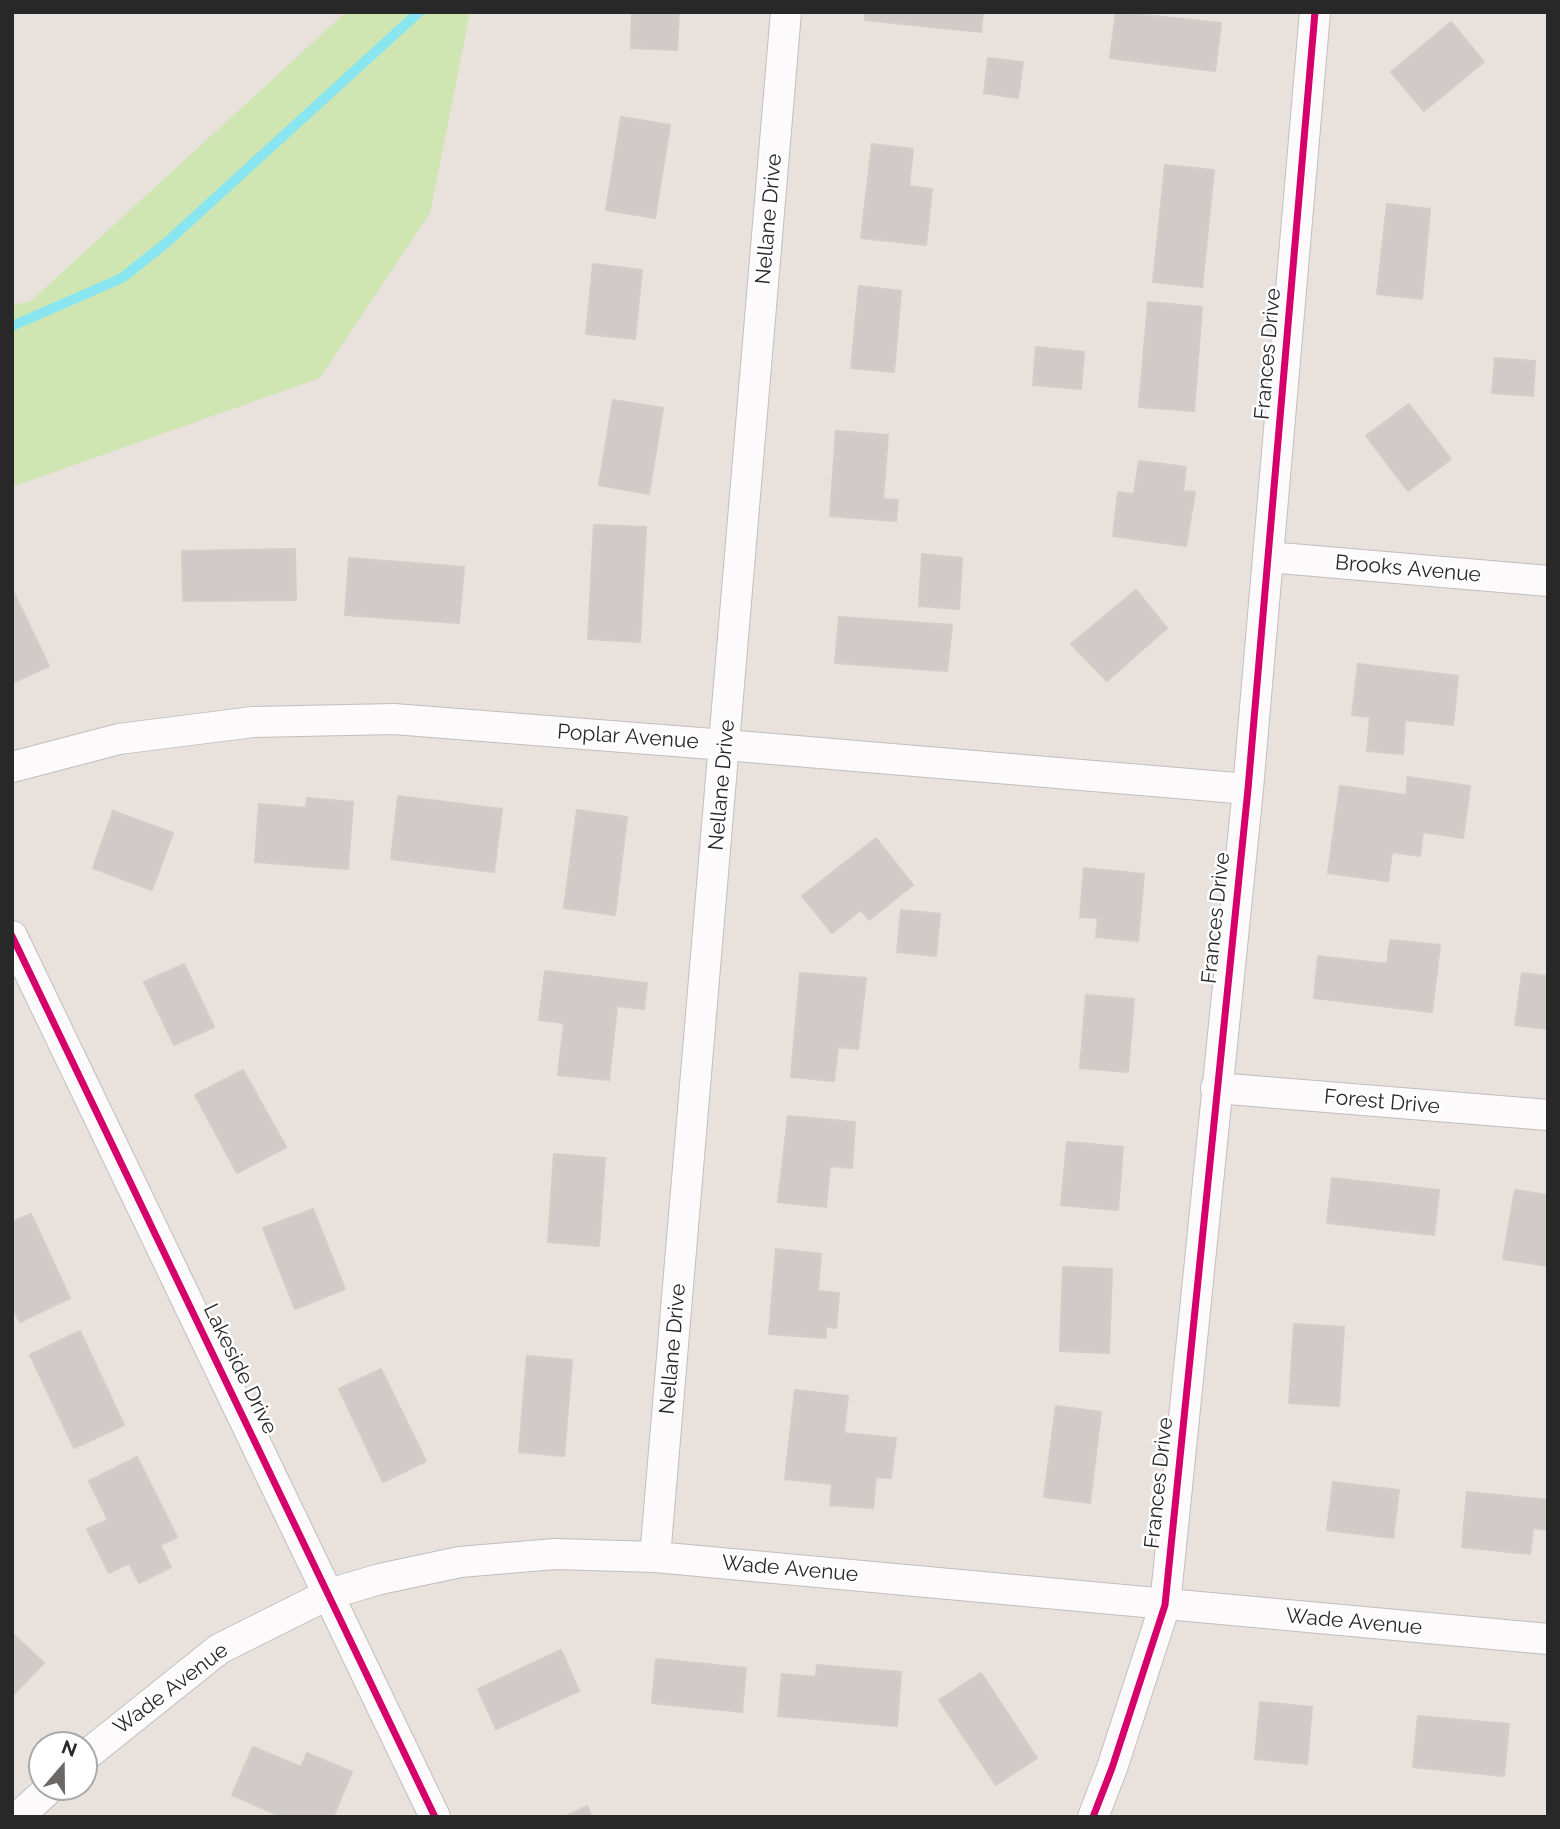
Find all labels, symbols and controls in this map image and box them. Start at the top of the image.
street label: Nellane Drive [751,153,787,285]
street label: Frances Drive [1250,287,1286,421]
street label: Brooks Avenue [1334,550,1482,588]
street label: Poplar Avenue [556,719,700,755]
street label: Nellane Drive [704,719,740,851]
street label: Frances Drive [1197,851,1235,985]
street label: Forest Drive [1323,1084,1441,1120]
street label: Nellane Drive [655,1283,691,1415]
street label: Lakeside Drive [198,1300,282,1438]
street label: Frances Drive [1140,1416,1178,1550]
street label: Wade Avenue [721,1550,859,1588]
street label: Wade Avenue [1285,1603,1423,1641]
street label: Wade Avenue [109,1638,233,1740]
north arrow [28,1731,98,1801]
text: N [59,1735,80,1761]

